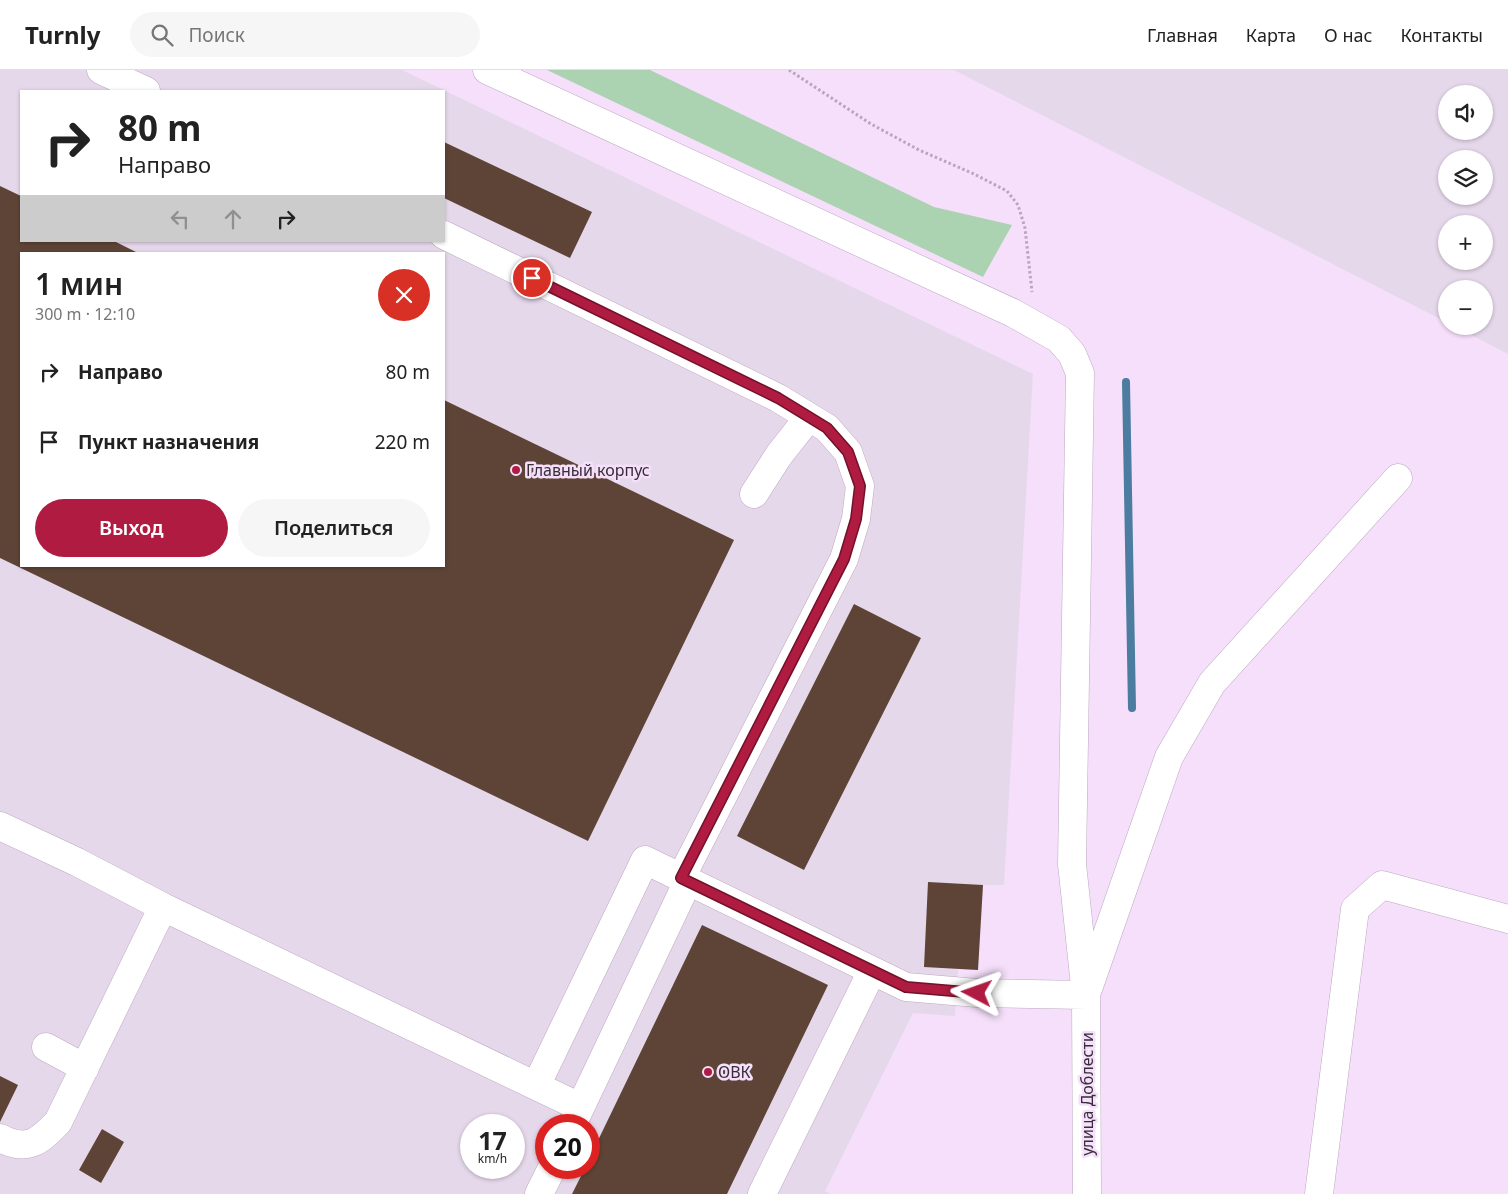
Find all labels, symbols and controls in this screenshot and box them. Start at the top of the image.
search box [130,12,480,57]
text: Turnly [25,18,100,51]
icon: search [148,21,176,49]
text: Поиск [188,22,245,48]
text: Главная [1147,23,1218,47]
text: Карта [1246,23,1296,47]
text: О нас [1324,23,1372,47]
text: Контакты [1400,23,1483,47]
map controls [1438,85,1493,335]
button: sound [1438,85,1493,140]
text: 80 m [118,104,201,151]
icon: right [35,110,100,175]
text: Направо [118,149,211,179]
button: layers [1438,150,1493,205]
icon: left [166,205,194,233]
icon: ahead [219,205,247,233]
icon: right [272,205,300,233]
button: + [1438,215,1493,270]
pin [511,257,553,299]
text: 1 мин [35,263,123,304]
icon: arrive [518,264,546,292]
button: close [378,269,430,321]
button: − [1438,280,1493,335]
text: 300 m · 12:10 [35,303,135,325]
icon: right [35,358,63,386]
text: Направо [78,359,163,385]
text: 80 m [386,359,430,385]
icon: arrive [35,428,63,456]
text: Пункт назначения [78,429,259,455]
text: 220 m [375,429,430,455]
place label: Главный корпус [526,459,650,481]
marker: Главный корпус [510,464,522,476]
button: Выход [35,499,228,557]
button: Поделиться [238,499,430,557]
position arrow [950,966,1002,1018]
street label: улица Доблести [1076,1032,1098,1156]
place label: ОВК [718,1061,751,1083]
marker: ОВК [702,1066,714,1078]
speed limit sign: 20 [535,1114,600,1179]
text: 17 [478,1123,507,1157]
text: km/h [478,1150,507,1167]

